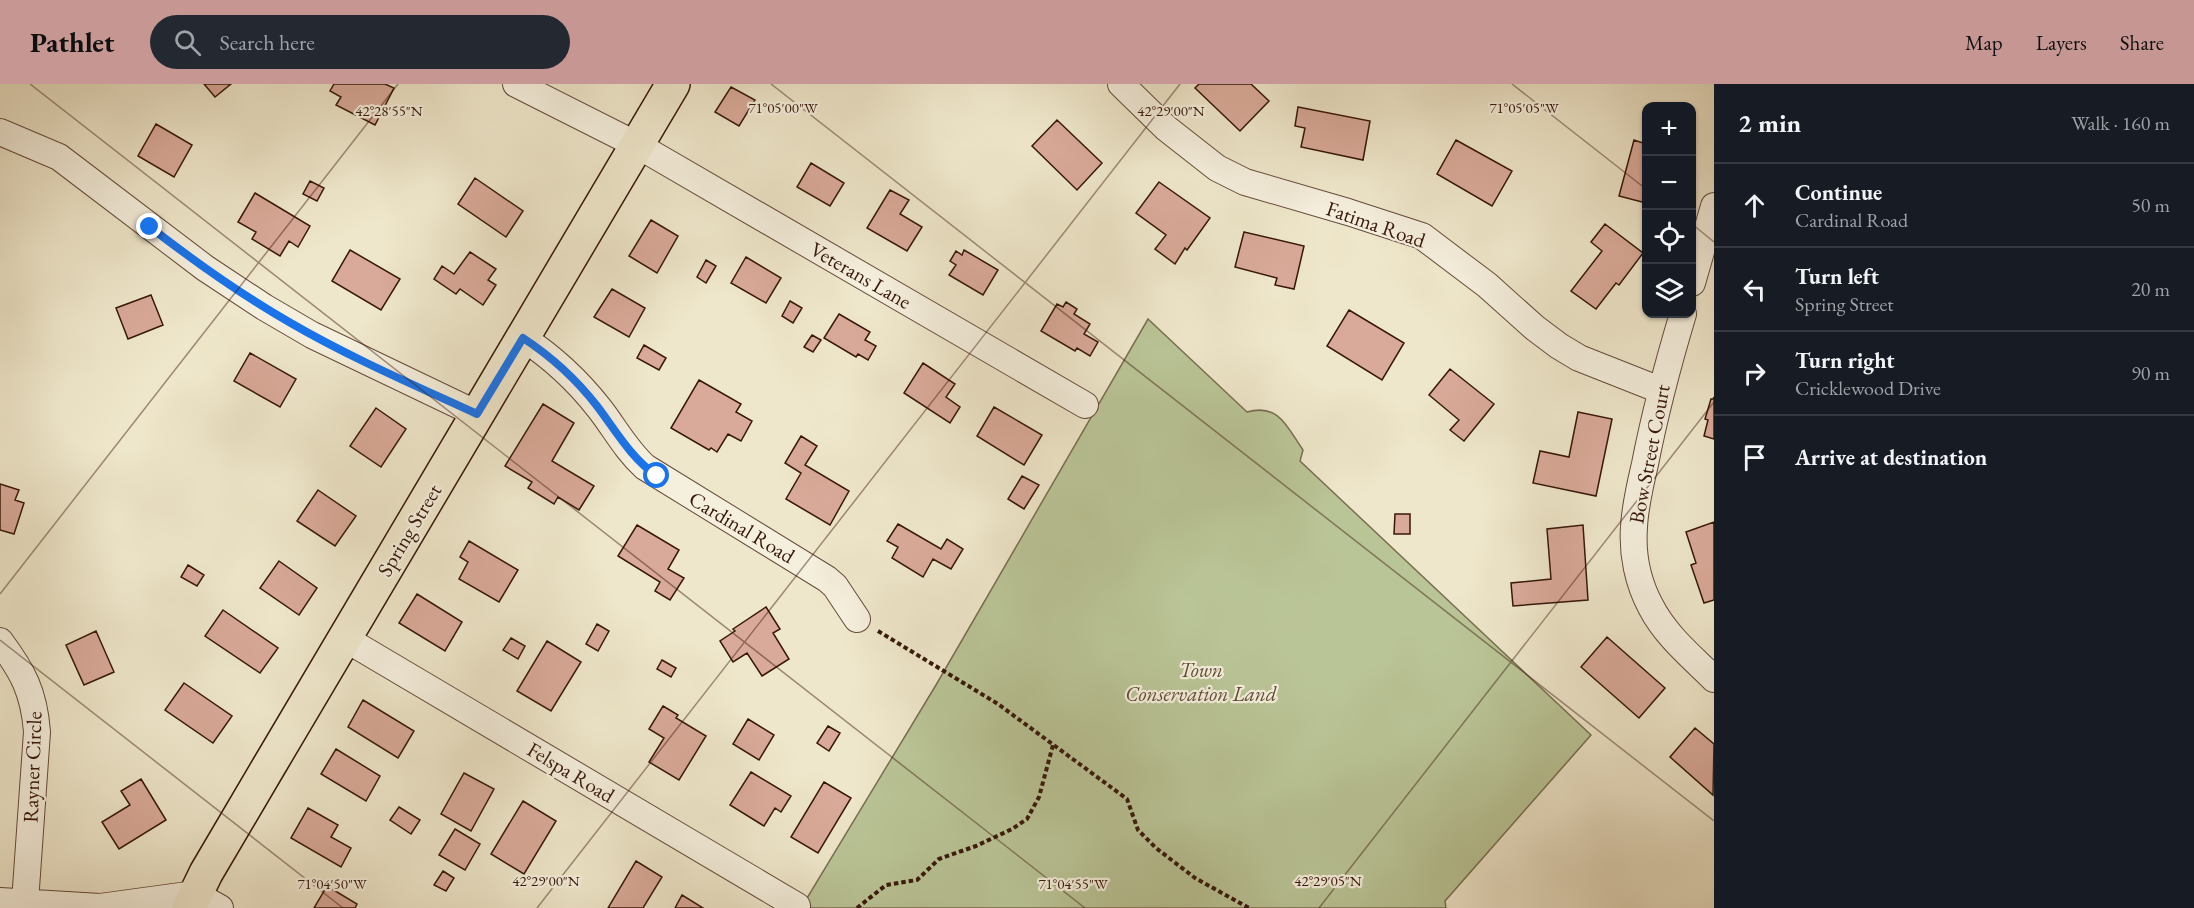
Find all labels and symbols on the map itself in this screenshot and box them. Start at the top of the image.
text: 71°05'00"W [748,98,818,117]
text: 71°05'05"W [1489,98,1559,117]
text: 42°28'55"N [355,101,423,120]
text: 42°29'00"N [1137,101,1205,120]
street label: Fatima Road [1323,194,1429,254]
route end [136,213,162,239]
street label: Veterans Lane [806,235,916,315]
street label: Bow Street Court [1622,382,1676,526]
route start [643,462,669,488]
street label: Spring Street [371,478,447,581]
street label: Cardinal Road [684,485,800,569]
park label: Town Conservation Land [1125,656,1277,707]
street label: Rayner Circle [17,711,47,823]
street label: Felspa Road [522,735,620,809]
text: 42°29'00"N [512,871,580,890]
text: 42°29'05"N [1294,871,1362,890]
text: 71°04'50"W [297,874,367,893]
text: 71°04'55"W [1038,874,1108,893]

